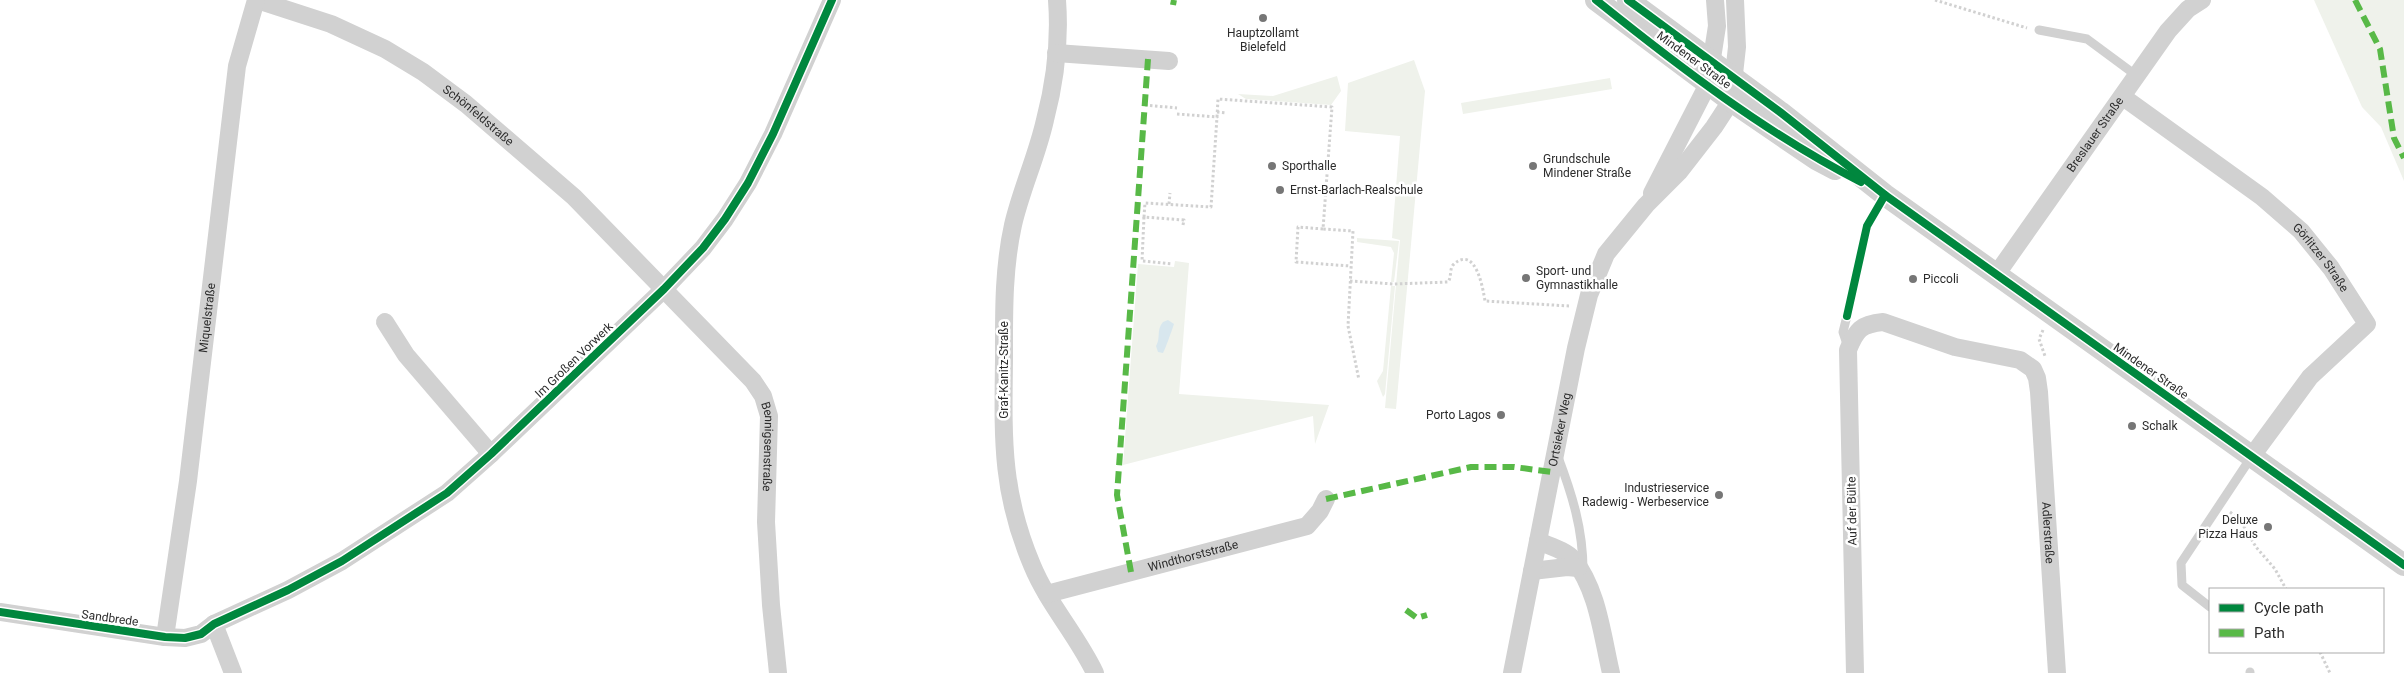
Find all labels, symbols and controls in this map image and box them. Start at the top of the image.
marker: Hauptzollamt Bielefeld [1257,12,1269,24]
place label: Hauptzollamt Bielefeld [1227,26,1299,54]
street label: Mindener Straße [1654,28,1734,92]
street label: Schönfeldstraße [440,82,516,149]
street label: Breslauer Straße [2064,94,2126,175]
place label: Grundschule Mindener Straße [1543,152,1631,180]
place label: Sporthalle [1282,159,1336,173]
marker: Sporthalle [1266,160,1278,172]
marker: Grundschule Mindener Straße [1527,160,1539,172]
place label: Ernst-Barlach-Realschule [1290,183,1423,197]
marker: Ernst-Barlach-Realschule [1274,184,1286,196]
street label: Görlitzer Straße [2290,220,2351,294]
place label: Sport- und Gymnastikhalle [1536,264,1618,292]
marker: Sport- und Gymnastikhalle [1520,272,1532,284]
place label: Piccoli [1923,272,1959,286]
marker: Piccoli [1907,273,1919,285]
street label: Miquelstraße [196,282,218,353]
street label: Im Großen Vorwerk [532,319,616,401]
street label: Graf-Kanitz-Straße [997,321,1011,419]
street label: Mindener Straße [2111,340,2191,402]
street label: Ortsieker Weg [1546,391,1574,468]
street label: Bennigsenstraße [758,400,776,492]
place label: Porto Lagos [1426,408,1491,422]
marker: Porto Lagos [1495,409,1507,421]
place label: Schalk [2142,419,2178,433]
marker: Schalk [2126,420,2138,432]
street label: Auf der Bülte [1844,476,1860,546]
place label: Industrieservice Radewig - Werbeservice [1582,481,1709,509]
marker: Industrieservice Radewig - Werbeservice [1713,489,1725,501]
street label: Adlerstraße [2039,501,2057,564]
place label: Deluxe Pizza Haus [2198,513,2258,541]
marker: Deluxe Pizza Haus [2262,521,2274,533]
street label: Windthorststraße [1147,537,1240,574]
legend [2209,588,2384,653]
text: Cycle path [2254,599,2324,617]
street label: Sandbrede [81,607,139,629]
text: Path [2254,624,2285,642]

